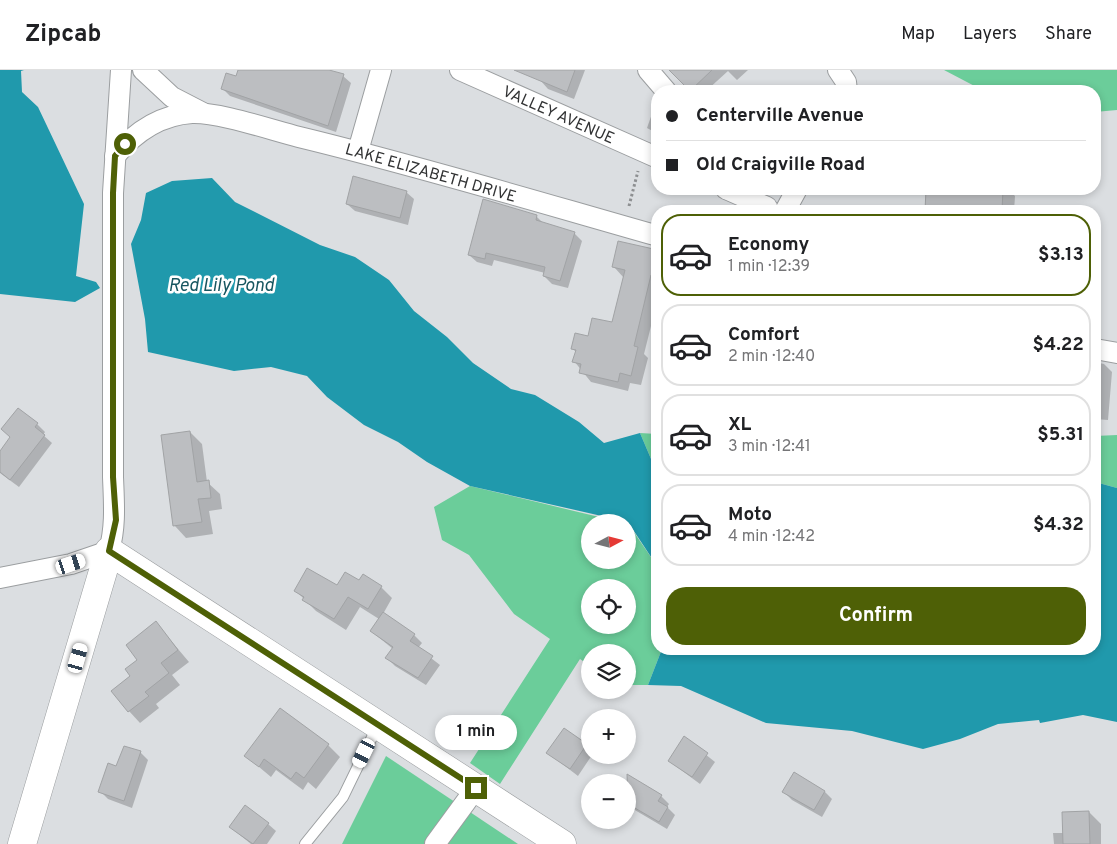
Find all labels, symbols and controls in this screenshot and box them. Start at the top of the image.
text: Zipcab [25,20,101,50]
text: Map [901,23,935,46]
text: Layers [963,23,1017,46]
text: Share [1045,23,1092,46]
street label: VALLEY AVENUE [499,82,617,149]
text: Centerville Avenue [696,104,864,128]
route start [114,133,136,155]
street label: LAKE ELIZABETH DRIVE [343,140,518,208]
text: Old Craigville Road [696,153,865,177]
icon: car [668,233,713,278]
text: Economy [728,233,809,257]
text: $3.13 [1038,243,1084,267]
text: 1 min · 12:39 [728,257,810,277]
water label: Red Lily Pond [168,275,275,298]
icon: car [668,323,713,368]
text: Comfort [728,323,800,347]
text: $4.22 [1033,333,1084,357]
text: 2 min · 12:40 [728,347,815,367]
icon: car [668,413,713,458]
text: XL [728,413,751,437]
text: $5.31 [1037,423,1084,447]
text: 3 min · 12:41 [728,437,811,457]
icon: car [668,503,713,548]
text: Moto [728,503,772,527]
text: $4.32 [1033,513,1084,537]
north arrow [581,514,636,569]
map controls [581,514,636,829]
text: 4 min · 12:42 [728,527,815,547]
car [54,552,87,576]
button: locate [581,579,636,634]
button: Confirm [666,587,1086,645]
car [66,642,89,674]
button: layers [581,644,636,699]
button: + [581,709,636,764]
callout: 1 min [435,716,517,750]
text: 1 min [457,722,495,742]
car [350,736,377,770]
button: − [581,774,636,829]
route end [465,777,487,799]

